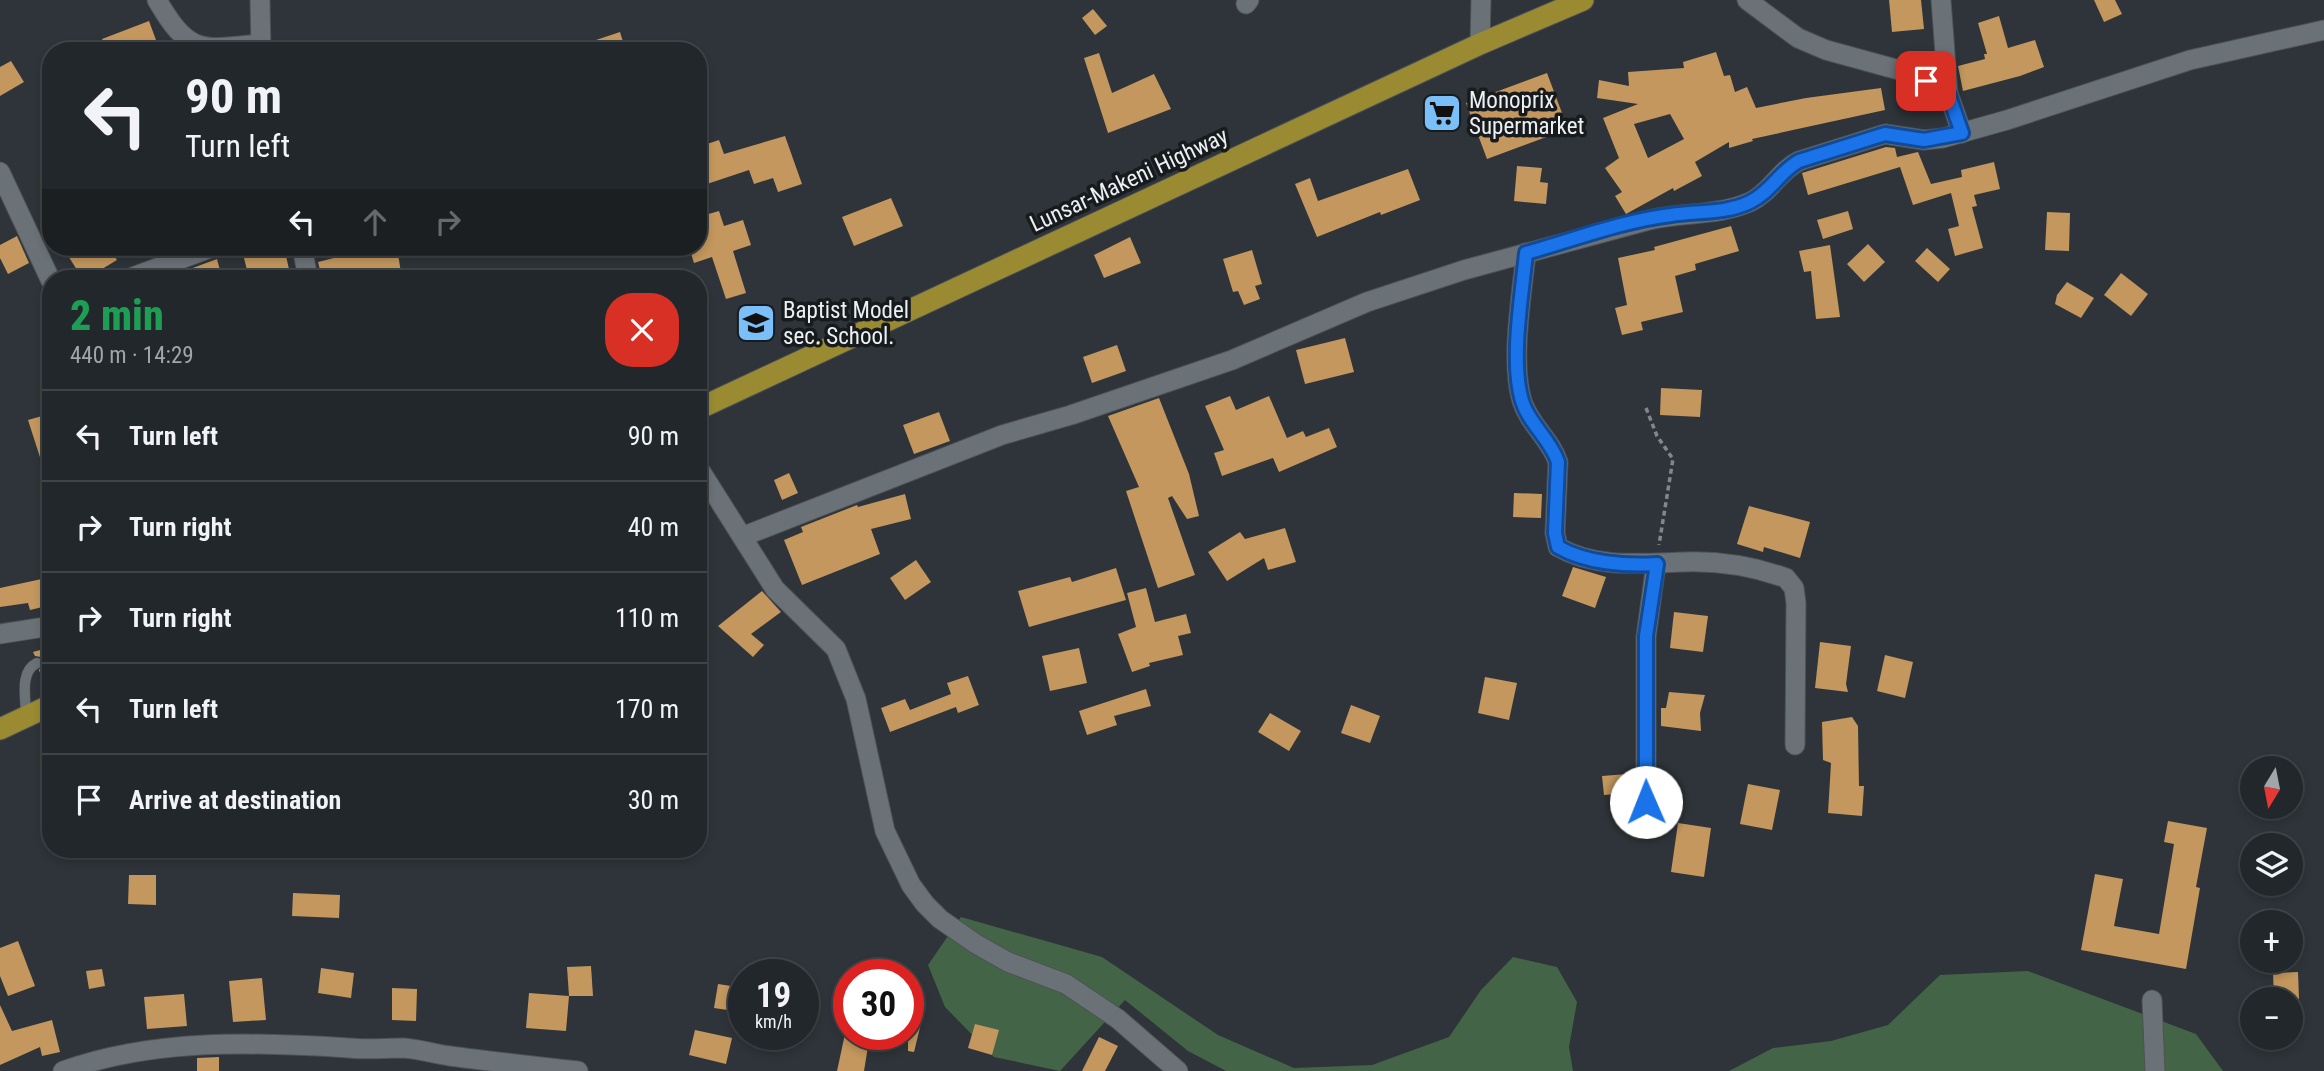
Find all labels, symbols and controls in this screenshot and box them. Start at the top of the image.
pin [1896,51,1956,111]
icon: arrive [1907,62,1945,100]
text: 90 m [185,68,282,125]
icon: left [70,70,161,161]
place label: Monoprix Supermarket [1469,87,1584,140]
supermarket icon: Monoprix Supermarket [1421,92,1463,134]
street label: Lunsar-Makeni Highway [1026,122,1233,238]
text: Turn left [185,127,290,165]
icon: left [283,203,321,241]
icon: ahead [356,203,394,241]
icon: right [429,203,467,241]
text: 2 min [70,291,164,340]
button: close [605,293,679,367]
place label: Baptist Model sec. School. [783,297,909,350]
school or university icon: Baptist Model sec. School. [735,302,777,344]
text: 440 m · 14:29 [70,342,194,369]
icon: left [70,417,108,455]
text: Turn left [129,421,218,451]
text: 90 m [628,421,679,451]
icon: right [70,508,108,546]
text: Turn right [129,512,231,542]
text: 40 m [628,512,679,542]
icon: right [70,599,108,637]
text: Turn right [129,603,231,633]
text: 110 m [615,603,679,633]
icon: left [70,690,108,728]
text: Turn left [129,694,218,724]
text: 170 m [615,694,679,724]
north arrow [2240,756,2303,819]
map controls [2240,756,2303,1050]
position arrow [1609,765,1683,839]
icon: arrive [70,781,108,819]
text: Arrive at destination [129,785,341,815]
text: 30 m [628,785,679,815]
button: layers [2240,833,2303,896]
button: + [2240,910,2303,973]
speed limit sign: 30 [833,959,924,1050]
text: 19 [756,975,791,1016]
button: − [2240,987,2303,1050]
text: km/h [755,1011,792,1032]

